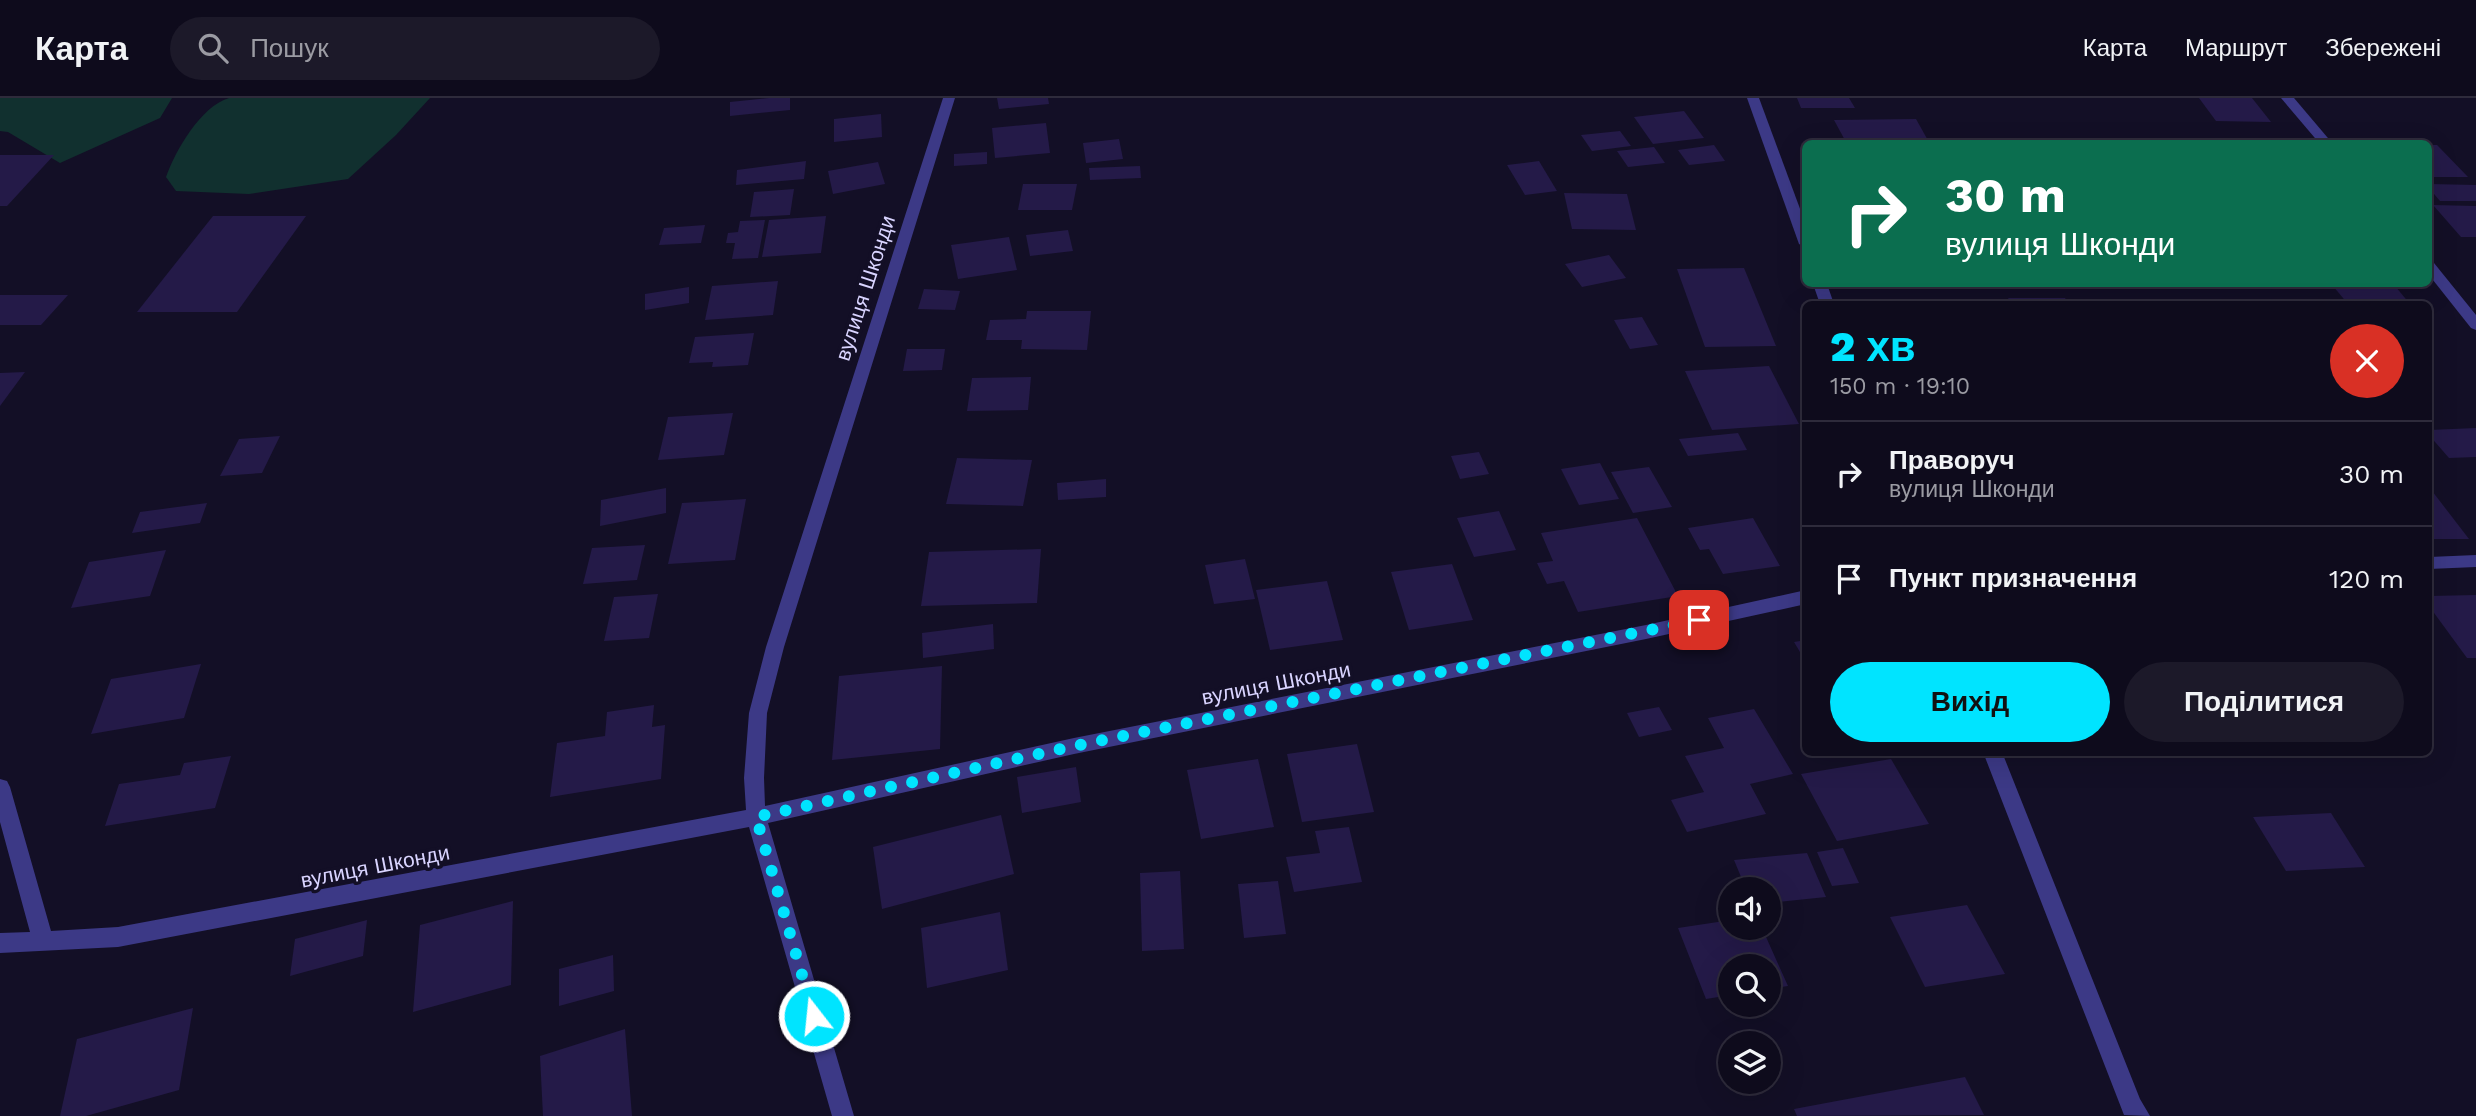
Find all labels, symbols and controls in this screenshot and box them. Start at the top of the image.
search box [170,17,660,80]
text: Карта [35,29,128,68]
icon: search [194,29,232,67]
text: Пошук [250,33,329,63]
text: Карта [2083,34,2147,62]
text: Маршрут [2185,34,2287,62]
text: Збережені [2325,34,2441,62]
text: 30 m [1945,166,2066,224]
icon: right [1830,168,1921,259]
street label: вулиця Шконди [830,212,900,364]
text: вулиця Шконди [1945,225,2175,263]
text: 2 хв [1830,322,1916,371]
button: close [2330,324,2404,398]
text: 150 m · 19:10 [1830,373,1970,400]
text: Праворуч [1889,445,2015,475]
icon: right [1830,455,1868,493]
text: 30 m [2339,459,2404,489]
text: вулиця Шконди [1889,476,2055,503]
icon: arrive [1830,560,1868,598]
text: Пункт призначення [1889,563,2137,593]
text: 120 m [2329,564,2404,594]
pin [1669,590,1729,650]
icon: arrive [1680,601,1718,639]
street label: вулиця Шконди [1199,656,1353,710]
button: Вихід [1830,662,2110,742]
button: Поділитися [2124,662,2404,742]
street label: вулиця Шконди [298,839,452,893]
map controls [1718,877,1781,1094]
button: sound [1718,877,1781,940]
button: search [1718,954,1781,1017]
position arrow [777,979,851,1053]
button: layers [1718,1031,1781,1094]

